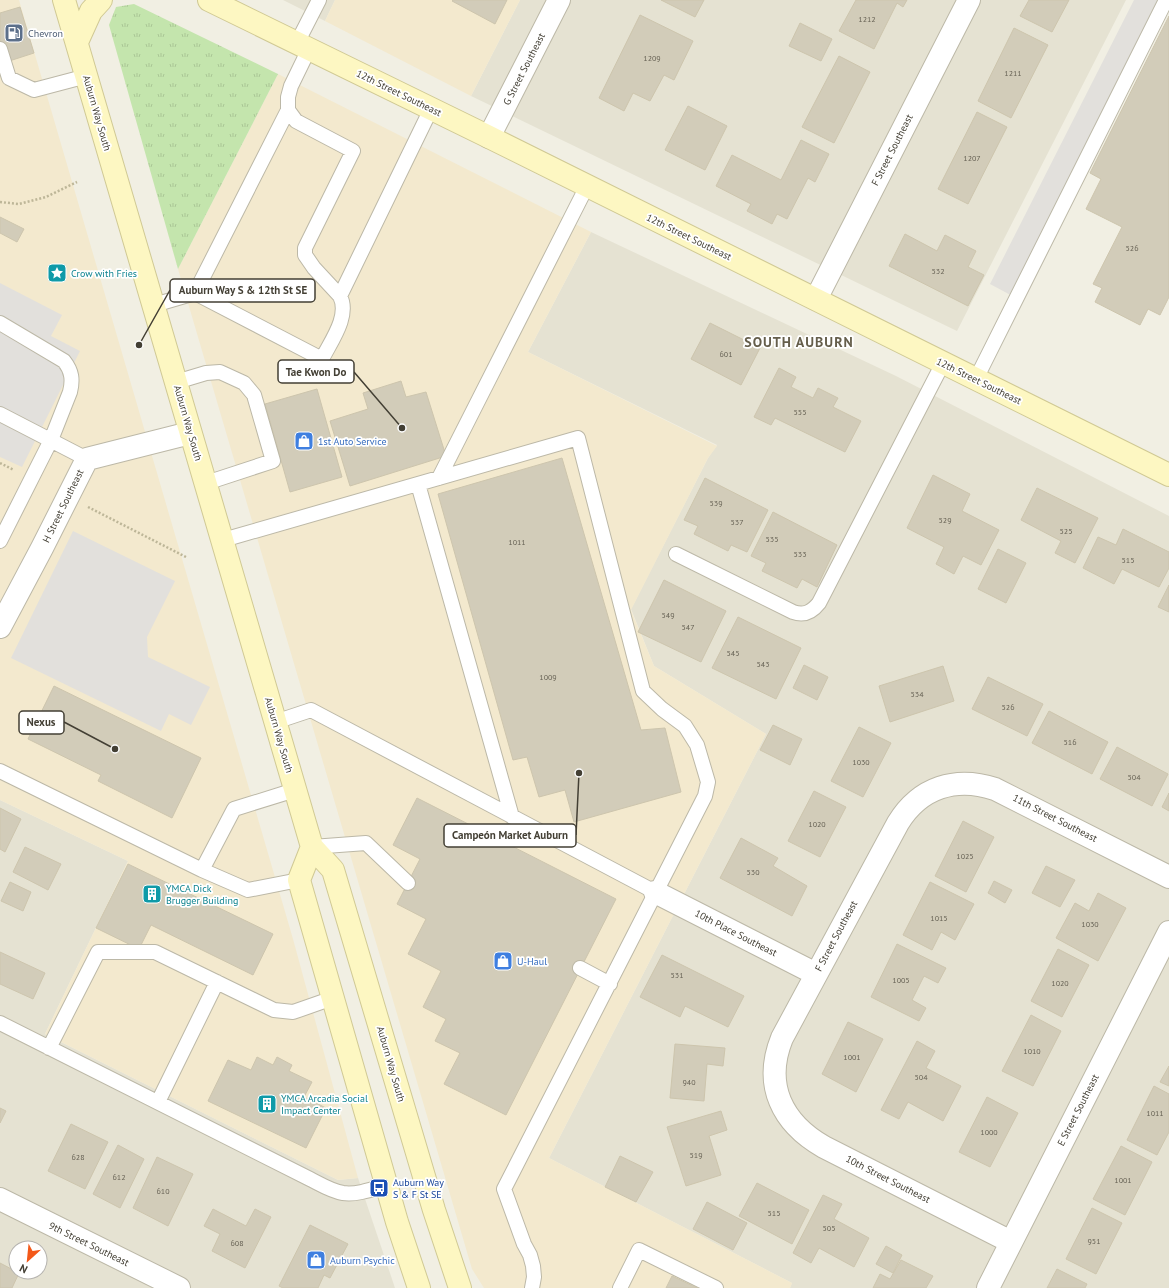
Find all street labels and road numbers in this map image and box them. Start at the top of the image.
street label: G Street Southeast [500,30,548,107]
street label: 12th Street Southeast [354,67,444,120]
street label: Auburn Way South [80,74,114,152]
street label: F Street Southeast [868,111,916,188]
street label: 12th Street Southeast [644,211,734,264]
street label: 12th Street Southeast [934,355,1024,408]
street label: Auburn Way South [171,384,205,462]
street label: H Street Southeast [40,467,87,545]
street label: Auburn Way South [262,696,296,774]
street label: 11th Street Southeast [1011,791,1100,845]
street label: F Street Southeast [812,898,860,974]
street label: 10th Place Southeast [693,907,780,960]
street label: Auburn Way South [374,1025,408,1103]
street label: E Street Southeast [1054,1071,1102,1148]
street label: 10th Street Southeast [844,1152,933,1206]
street label: 9th Street Southeast [47,1219,132,1269]

